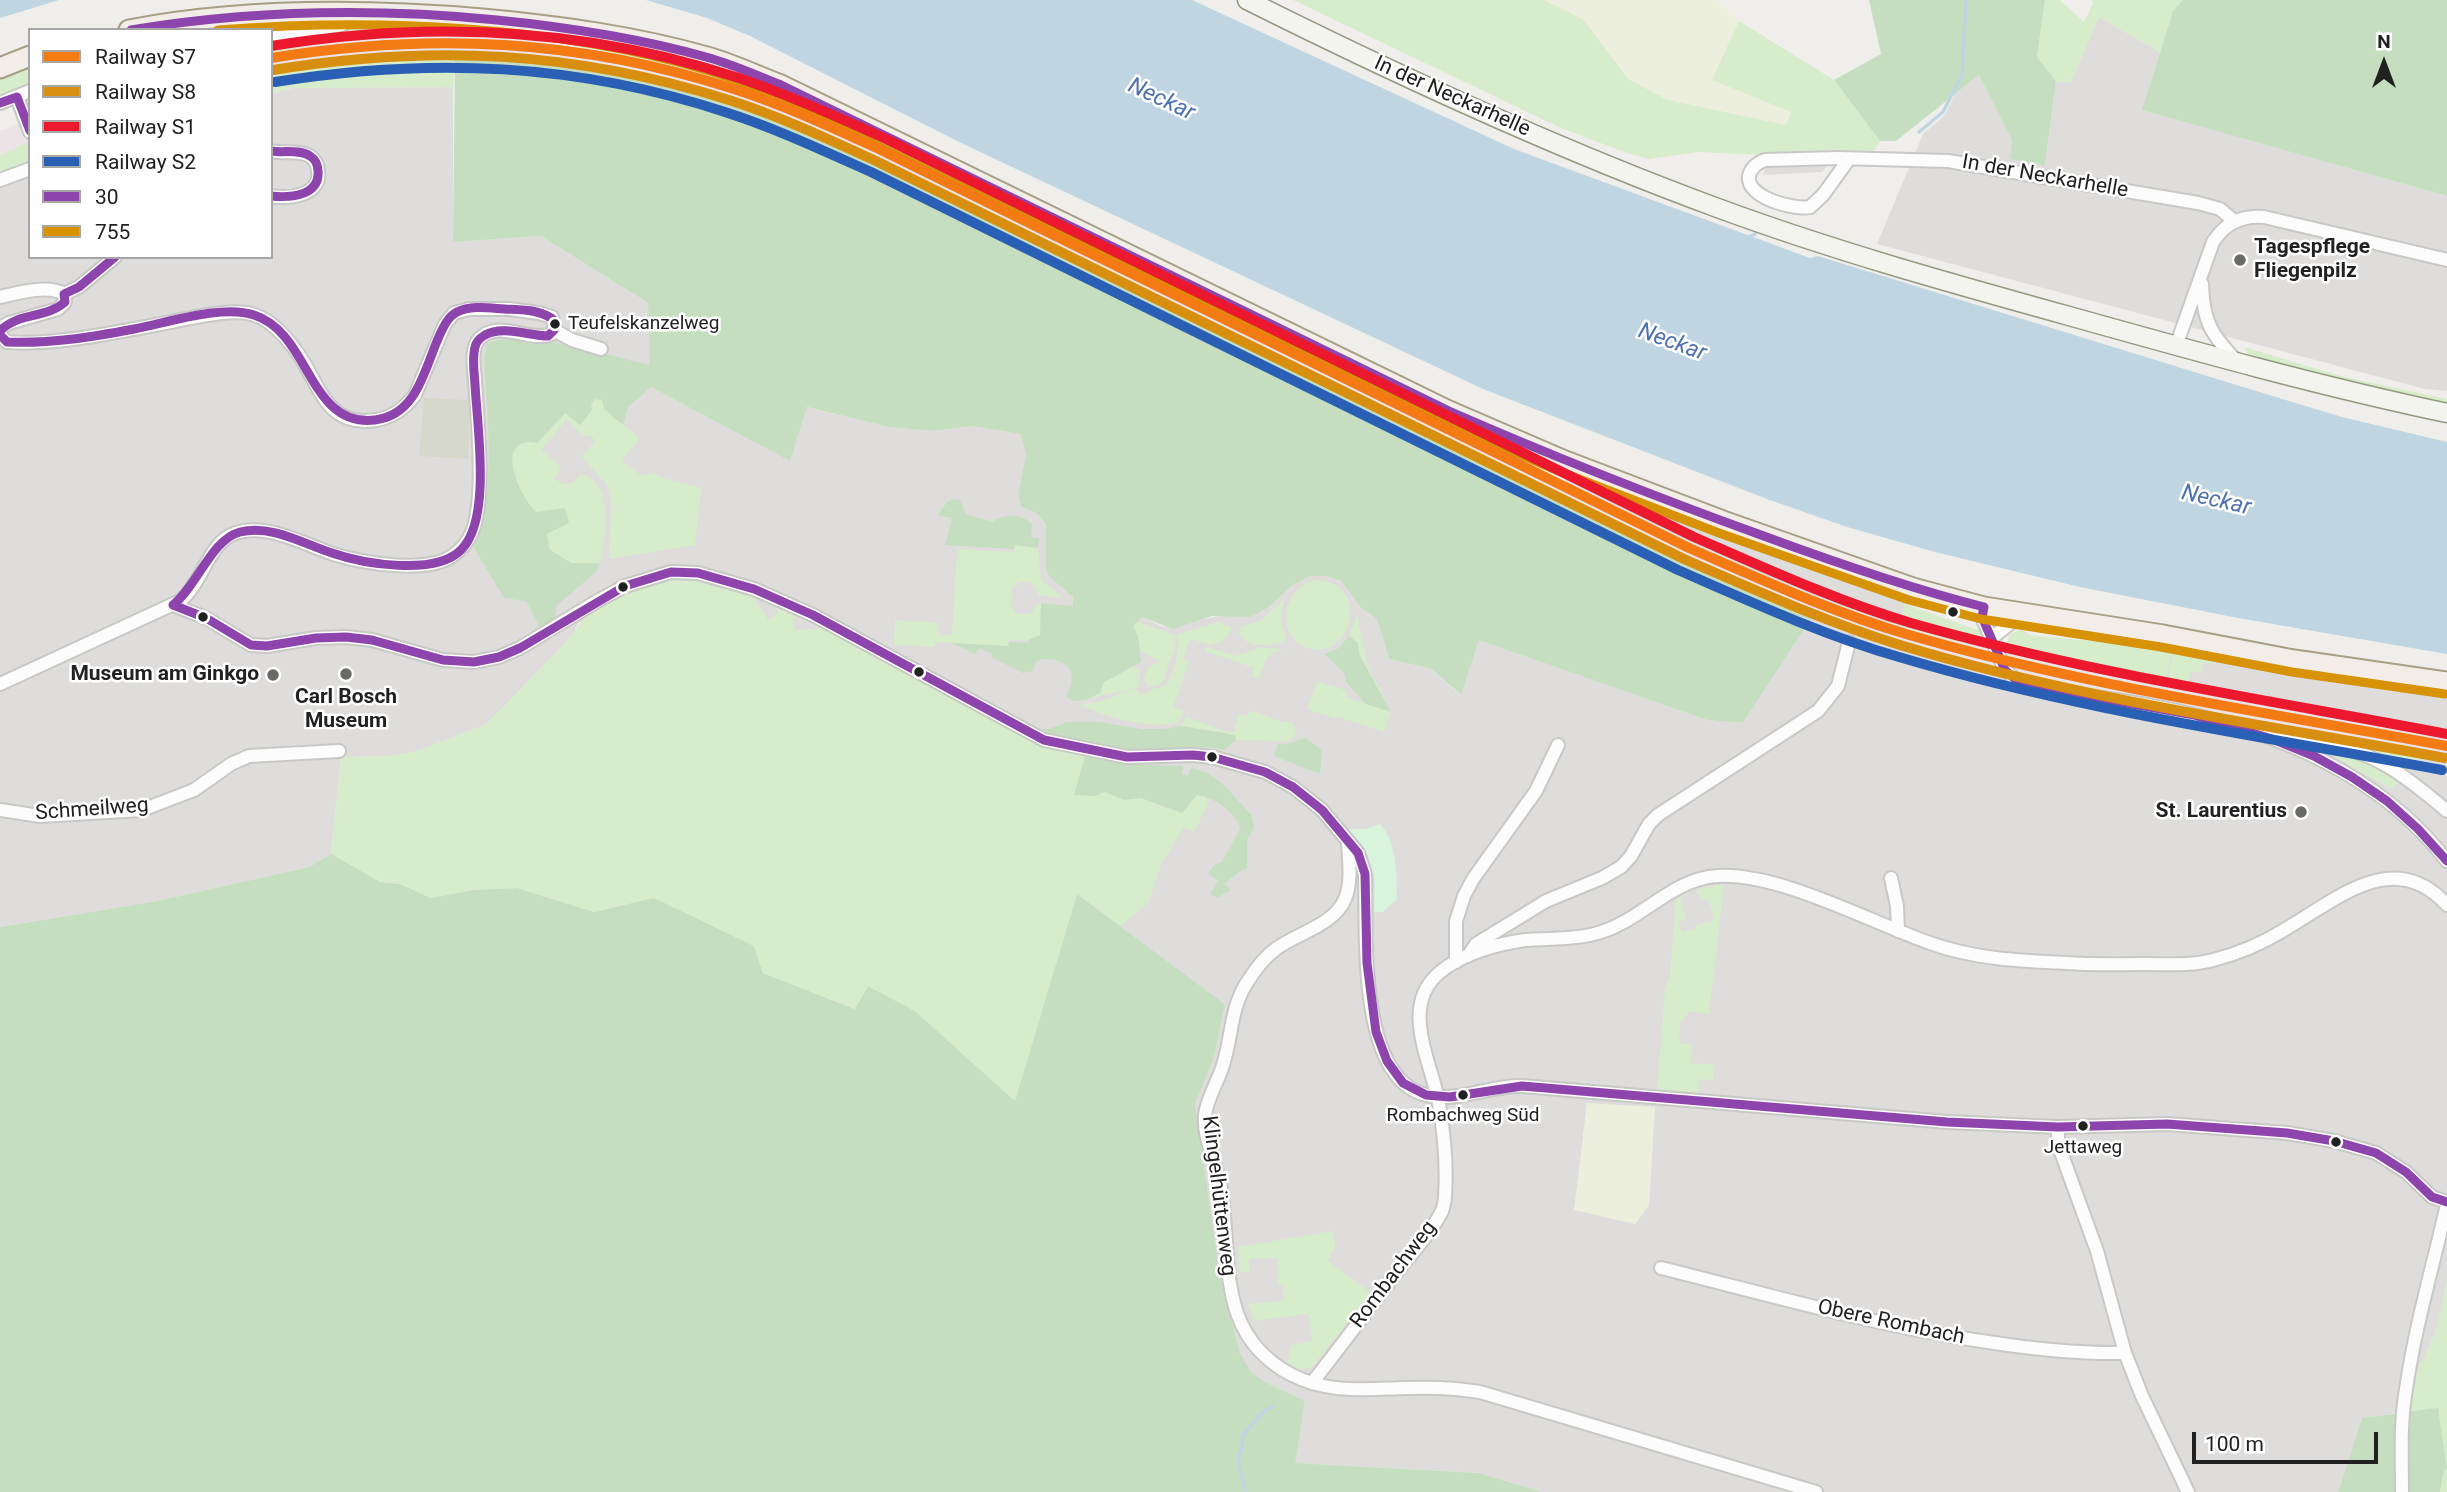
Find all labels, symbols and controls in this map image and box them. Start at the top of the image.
legend [28,28,273,259]
north arrow [2349,28,2419,98]
text: N [2377,30,2391,53]
text: Railway S7 [95,45,196,69]
street label: In der Neckarhelle [1370,51,1534,143]
water label: Neckar [1123,73,1199,127]
text: Railway S8 [95,80,196,104]
text: Railway S1 [95,115,196,139]
text: Railway S2 [95,150,196,174]
street label: In der Neckarhelle [1960,150,2130,204]
text: 30 [95,185,119,209]
text: 755 [95,220,130,244]
place label: Tagespflege Fliegenpilz [2254,235,2370,285]
marker: Tagespflege Fliegenpilz [2232,252,2248,268]
place label: Teufelskanzelweg [568,313,719,335]
marker: Teufelskanzelweg [548,317,562,331]
water label: Neckar [1634,318,1710,368]
water label: Neckar [2179,480,2253,522]
unlabelled marker [616,580,630,594]
unlabelled marker [1946,605,1960,619]
unlabelled marker [196,610,210,624]
place label: Museum am Ginkgo [70,662,259,688]
unlabelled marker [912,665,926,679]
marker: Carl Bosch Museum [338,666,354,682]
marker: Museum am Ginkgo [265,667,281,683]
place label: Carl Bosch Museum [295,685,397,735]
unlabelled marker [1205,750,1219,764]
street label: Schmeilweg [35,793,149,827]
place label: St. Laurentius [2155,799,2287,825]
marker: St. Laurentius [2293,804,2309,820]
marker: Rombachweg Süd [1456,1088,1470,1102]
place label: Rombachweg Süd [1387,1105,1539,1127]
street label: Klingelhüttenweg [1196,1114,1240,1278]
marker: Jettaweg [2076,1119,2090,1133]
unlabelled marker [2329,1135,2343,1149]
place label: Jettaweg [2044,1137,2122,1159]
street label: Rombachweg [1345,1216,1443,1334]
street label: Obere Rombach [1815,1295,1967,1351]
scale bar [2195,1418,2380,1462]
text: 100 m [2205,1432,2264,1456]

